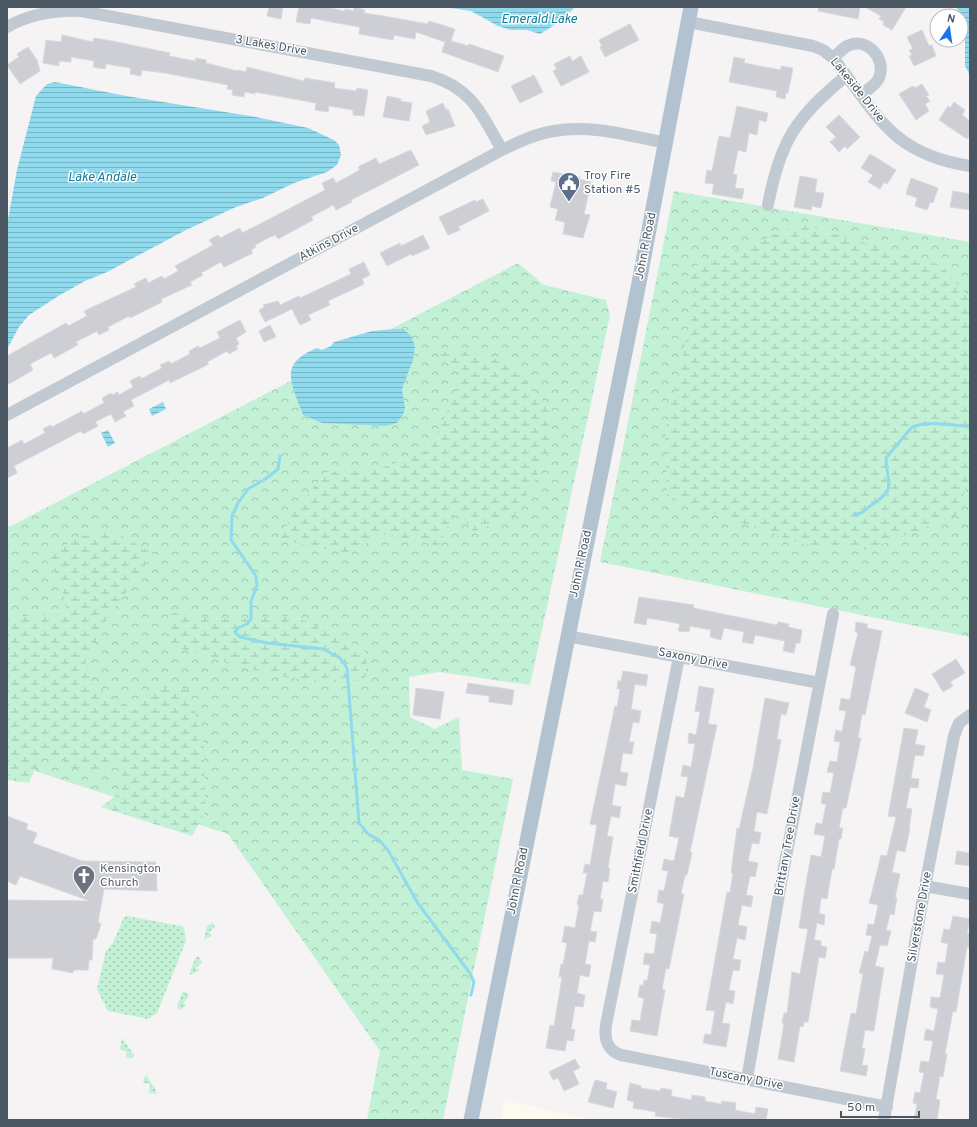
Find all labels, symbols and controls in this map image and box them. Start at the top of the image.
north arrow [929,8,969,48]
water label: Emerald Lake [501,12,577,28]
text: N [946,12,956,27]
street label: 3 Lakes Drive [234,32,308,60]
street label: Lakeside Drive [826,54,888,126]
place label: Troy Fire Station #5 [584,168,641,198]
water label: Lake Andale [68,170,136,186]
public building icon: Troy Fire Station #5 [556,170,582,203]
street label: John R Road [632,211,660,281]
street label: Atkins Drive [296,221,362,265]
street label: John R Road [566,529,596,599]
street label: Saxony Drive [657,644,729,674]
street label: Brittany Tree Drive [771,795,805,897]
street label: Smithfield Drive [625,807,657,895]
street label: John R Road [504,846,532,916]
place label: Kensington Church [100,861,161,891]
church icon: Kensington Church [71,863,97,896]
street label: Silverstone Drive [904,870,936,964]
street label: Tuscany Drive [707,1064,785,1094]
scale bar [841,1093,919,1119]
text: 50 m [847,1100,875,1116]

